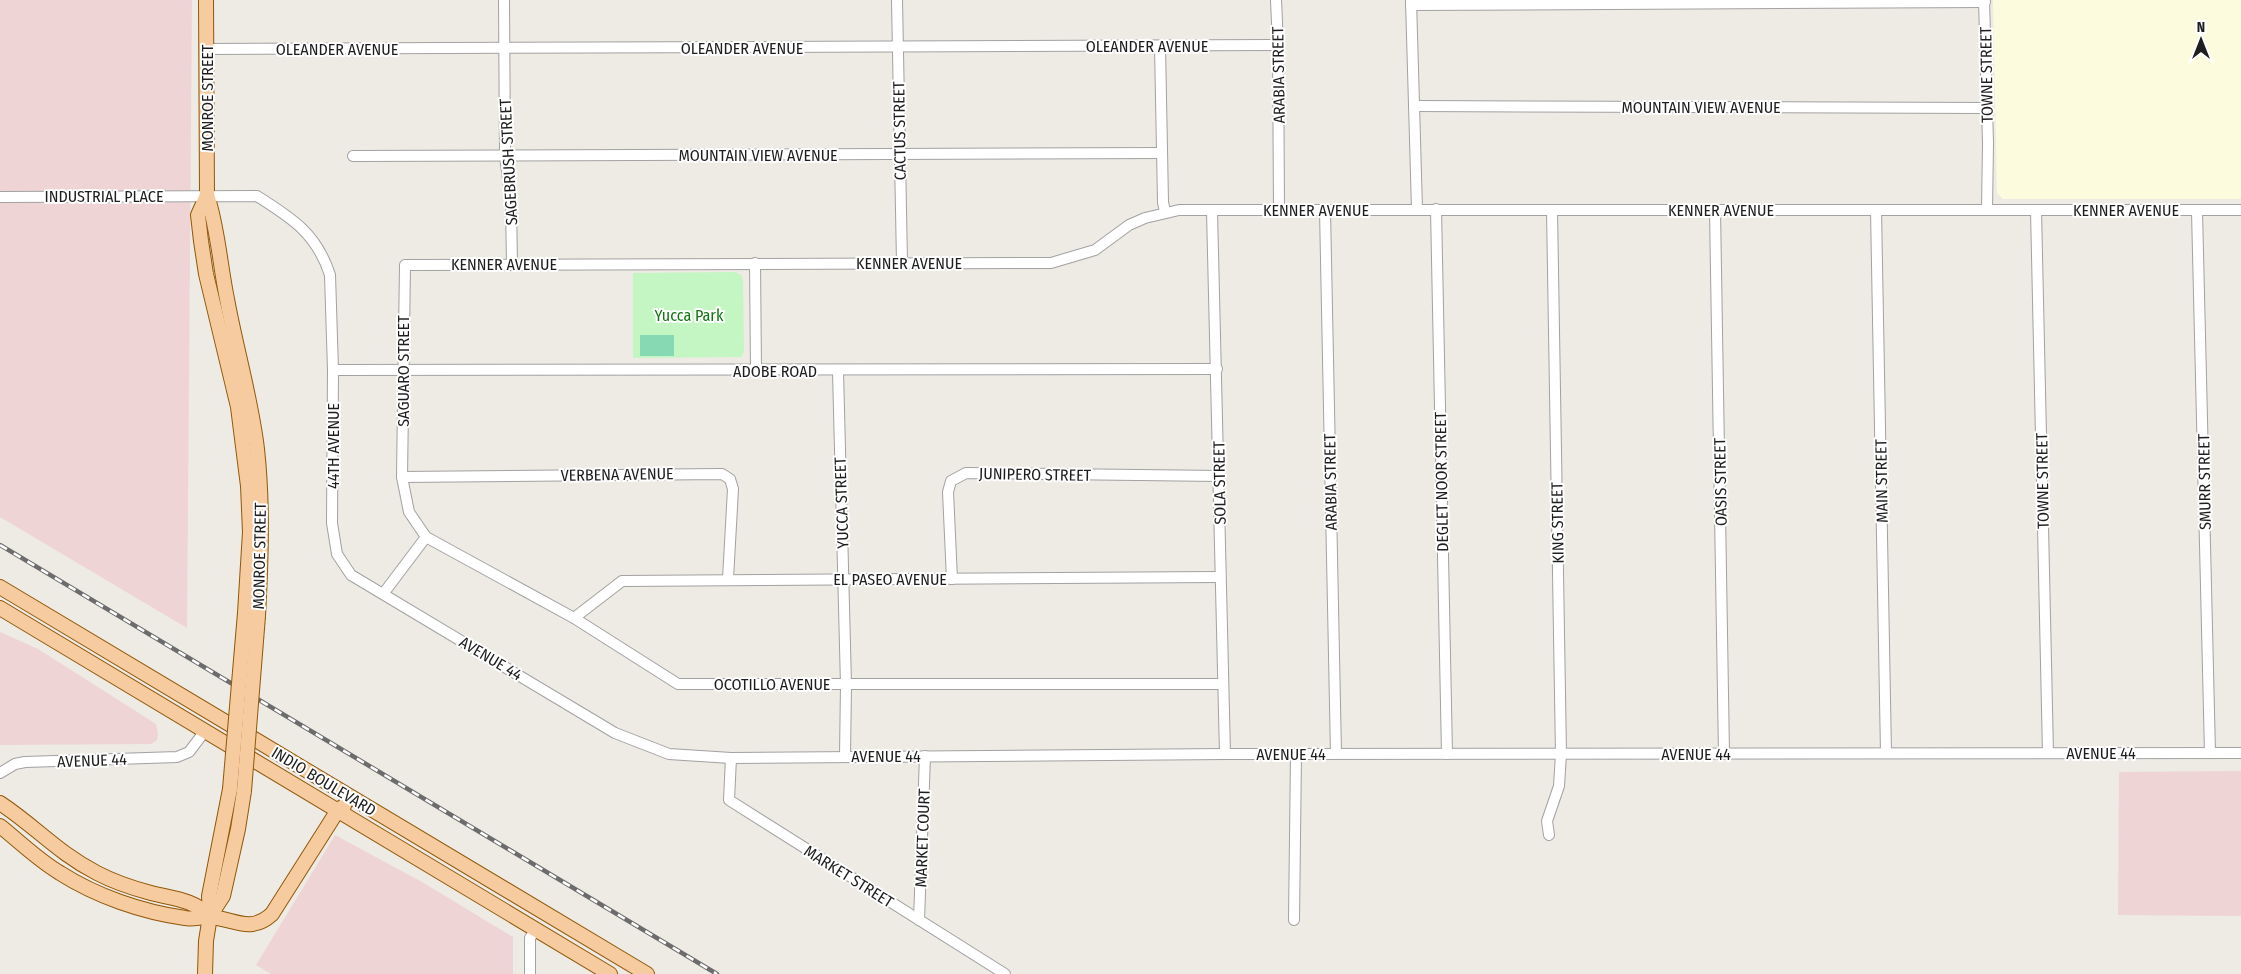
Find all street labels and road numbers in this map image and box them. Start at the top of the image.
street label: ARABIA STREET [1268,26,1289,124]
street label: TOWNE STREET [1976,26,1997,123]
street label: OLEANDER AVENUE [1086,37,1208,56]
street label: OLEANDER AVENUE [681,39,803,58]
street label: OLEANDER AVENUE [276,40,398,59]
street label: MONROE STREET [198,44,217,152]
street label: CACTUS STREET [889,81,910,181]
street label: SAGEBRUSH STREET [496,97,521,226]
street label: MOUNTAIN VIEW AVENUE [1621,98,1781,117]
street label: MOUNTAIN VIEW AVENUE [678,146,838,165]
street label: INDUSTRIAL PLACE [44,187,164,206]
street label: KENNER AVENUE [1263,201,1369,220]
street label: KENNER AVENUE [1668,201,1774,220]
street label: KENNER AVENUE [2073,201,2179,220]
street label: KENNER AVENUE [856,254,962,273]
street label: KENNER AVENUE [451,255,557,274]
street label: SAGUARO STREET [394,315,413,427]
street label: ADOBE ROAD [733,362,817,381]
street label: 44TH AVENUE [324,403,343,489]
street label: DEGLET NOOR STREET [1431,411,1452,552]
street label: TOWNE STREET [2032,432,2053,529]
street label: ARABIA STREET [1320,433,1341,531]
street label: SMURR STREET [2194,433,2215,530]
street label: OASIS STREET [1710,437,1731,526]
street label: MAIN STREET [1871,438,1892,523]
street label: SOLA STREET [1209,441,1230,525]
street label: YUCCA STREET [830,456,853,549]
street label: VERBENA AVENUE [560,464,674,485]
street label: JUNIPERO STREET [979,464,1092,485]
street label: KING STREET [1547,482,1568,564]
street label: MONROE STREET [249,502,270,610]
street label: EL PASEO AVENUE [833,570,947,589]
street label: AVENUE 44 [456,632,526,685]
street label: OCOTILLO AVENUE [714,675,830,694]
street label: INDIO BOULEVARD [268,743,379,820]
street label: AVENUE 44 [2066,744,2136,763]
street label: AVENUE 44 [1256,745,1326,764]
street label: AVENUE 44 [1661,745,1731,764]
street label: AVENUE 44 [851,747,921,766]
street label: AVENUE 44 [57,750,127,771]
street label: MARKET COURT [911,788,934,888]
street label: MARKET STREET [801,841,897,912]

